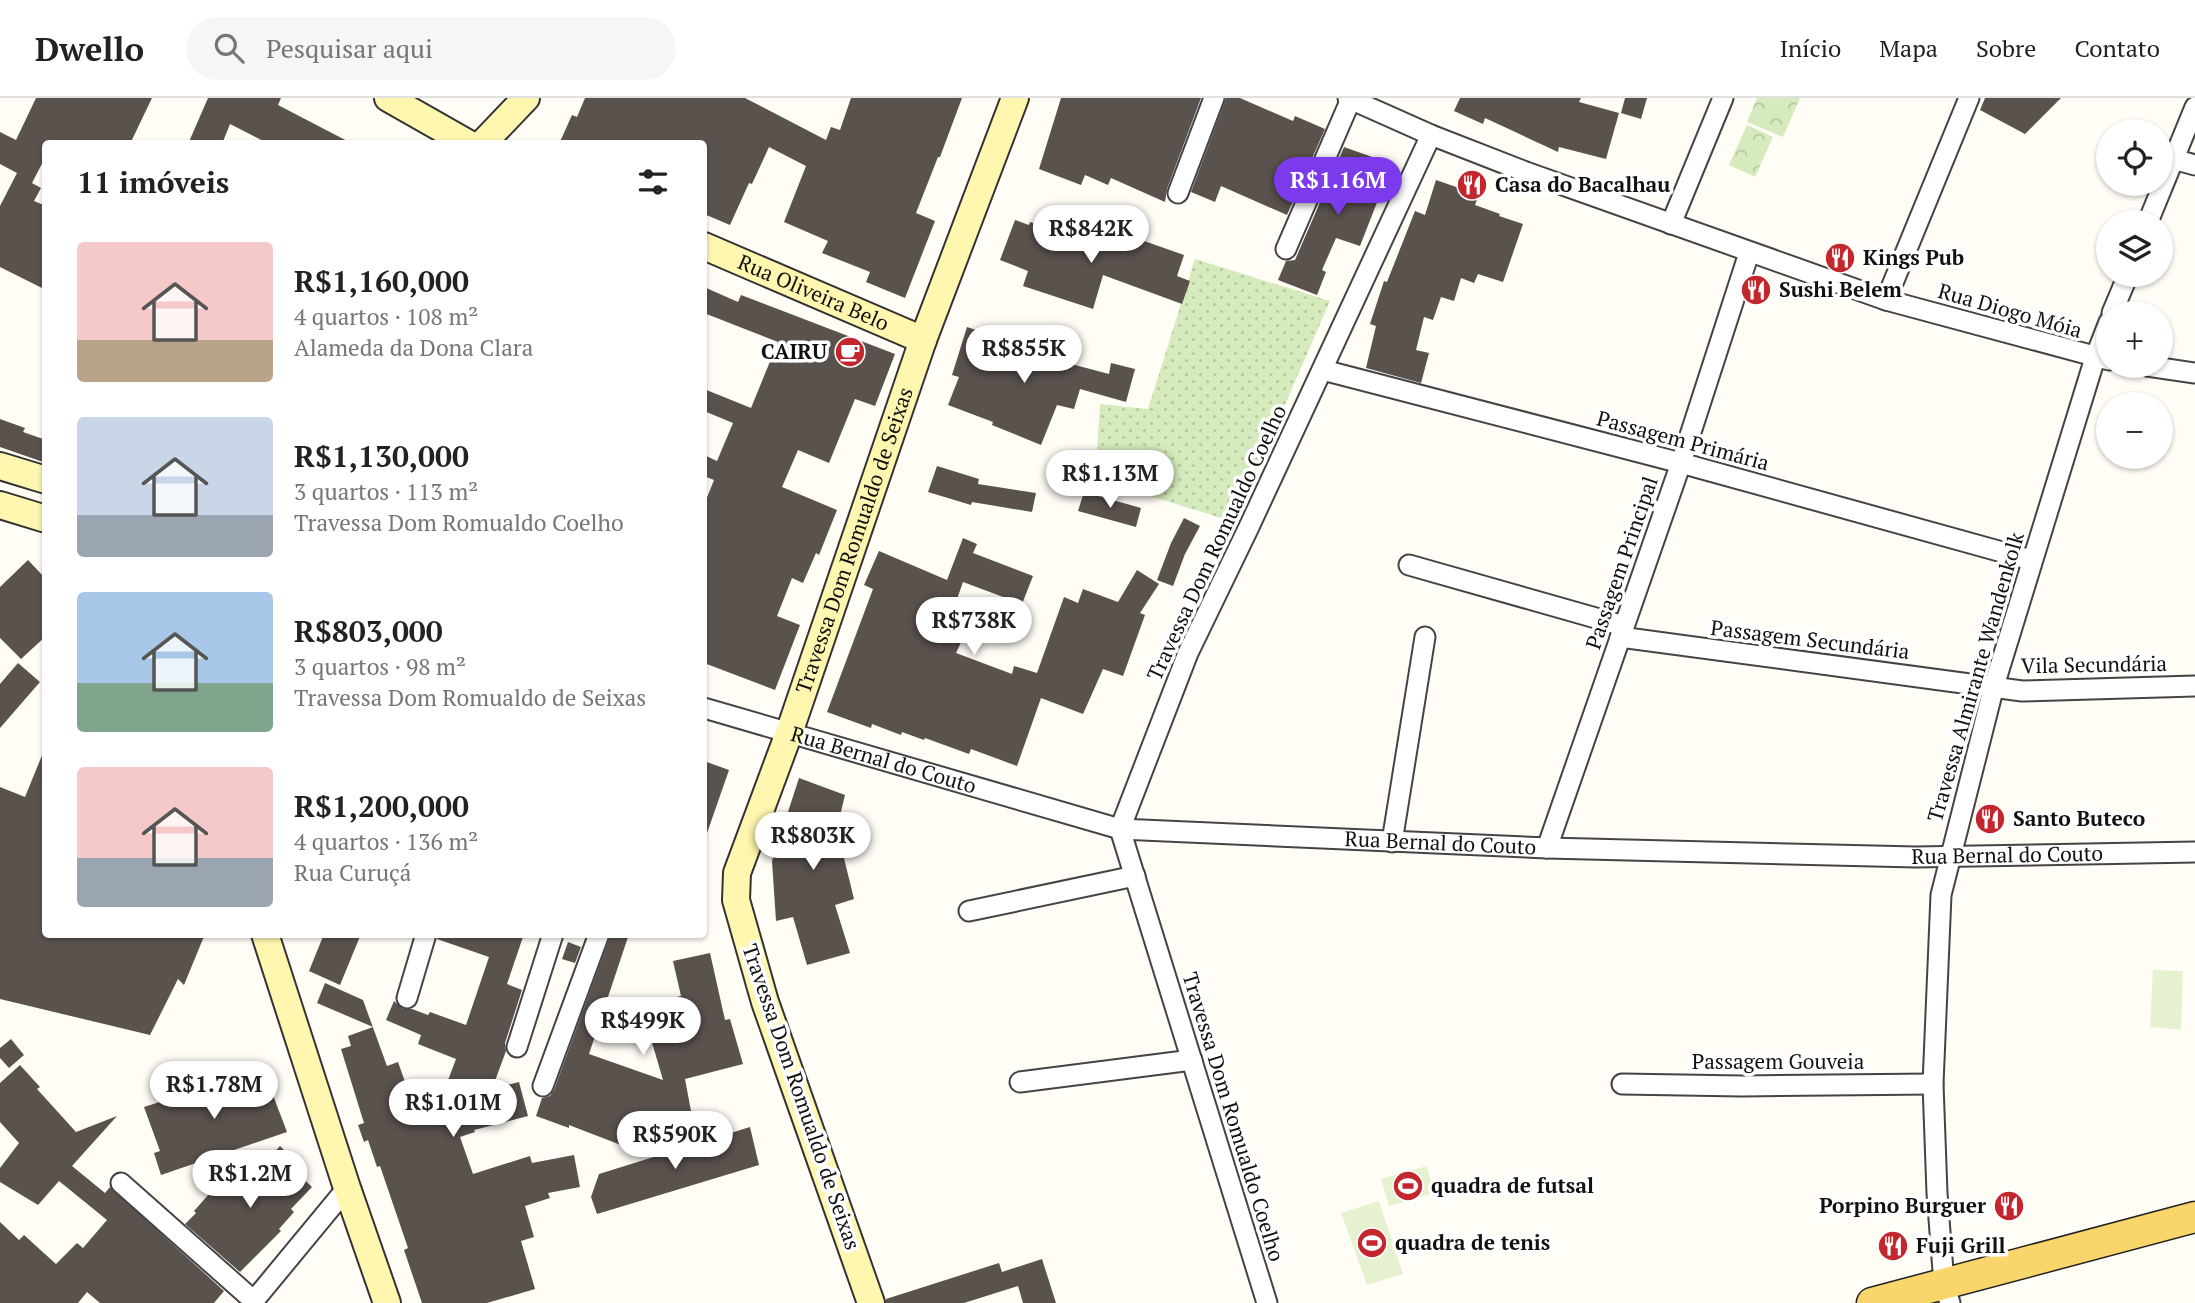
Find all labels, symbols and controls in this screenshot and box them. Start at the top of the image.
search box [186,17,676,80]
text: Dwello [35,27,144,70]
icon: search [210,29,248,67]
text: Pesquisar aqui [266,31,433,65]
text: Início [1780,32,1841,64]
text: Mapa [1879,32,1938,64]
text: Sobre [1976,32,2036,64]
text: Contato [2074,32,2160,64]
map controls [2096,119,2173,469]
button: locate [2096,119,2173,196]
pin: R$1.16M [1273,158,1403,217]
text: 11 imóveis [77,162,229,202]
icon: filters [634,163,672,201]
text: R$1.16M [1290,164,1386,195]
restaurant icon: Casa do Bacalhau [1455,168,1489,202]
place label: Casa do Bacalhau [1495,170,1670,198]
pin: R$842K [1034,206,1148,265]
button: layers [2096,210,2173,287]
text: R$842K [1049,212,1133,243]
restaurant icon: Kings Pub [1823,241,1857,275]
place label: Kings Pub [1863,243,1964,271]
street label: Rua Oliveira Belo [734,247,894,337]
text: R$1,160,000 [294,261,469,301]
icon: home [133,270,217,354]
restaurant icon: Sushi Belem [1739,273,1773,307]
place label: Sushi Belem [1779,275,1903,303]
street label: Rua Diogo Móia [1935,276,2086,344]
text: 4 quartos · 108 m² [294,301,478,332]
button: + [2096,301,2173,378]
pin: R$855K [967,326,1081,385]
text: Alameda da Dona Clara [294,332,533,363]
text: R$855K [982,332,1066,363]
cafe icon: CAIRU [833,335,867,369]
place label: CAIRU [761,337,827,365]
street label: Travessa Dom Romualdo de Seixas [789,383,919,697]
button: − [2096,392,2173,469]
street label: Travessa Dom Romualdo Coelho [1140,400,1292,685]
street label: Passagem Primária [1594,404,1773,477]
text: R$1,130,000 [294,436,469,476]
icon: home [133,445,217,529]
pin: R$1.13M [1045,450,1175,510]
text: R$1.13M [1062,457,1158,488]
street label: Passagem Principal [1578,473,1664,653]
text: 3 quartos · 113 m² [294,476,478,507]
text: Travessa Dom Romualdo Coelho [294,507,624,538]
street label: Travessa Almirante Wandenkolk [1920,528,2030,825]
pin: R$738K [917,598,1031,657]
text: R$738K [932,604,1016,635]
text: R$803,000 [294,611,443,651]
street label: Passagem Secundária [1709,613,1912,665]
icon: home [133,620,217,704]
street label: Vila Secundária [2021,649,2168,679]
text: 3 quartos · 98 m² [294,651,466,682]
text: Travessa Dom Romualdo de Seixas [294,682,646,713]
street label: Rua Bernal do Couto [788,719,980,799]
text: R$1,200,000 [294,786,469,826]
icon: home [133,795,217,879]
restaurant icon: Santo Buteco [1973,802,2007,836]
place label: Santo Buteco [2013,804,2145,832]
pin: R$803K [756,812,870,872]
text: R$803K [771,819,855,850]
street label: Rua Bernal do Couto [1344,824,1537,861]
text: 4 quartos · 136 m² [294,826,478,857]
street label: Rua Bernal do Couto [1911,839,2103,870]
text: Rua Curuçá [294,857,411,888]
street label: Travessa Dom Romualdo de Seixas [736,940,868,1253]
street label: Travessa Dom Romualdo Coelho [1177,969,1291,1265]
pin: R$499K [586,998,700,1057]
text: R$499K [601,1004,685,1035]
street label: Passagem Gouveia [1692,1047,1865,1075]
pin: R$1.78M [149,1062,279,1121]
text: R$1.78M [166,1068,262,1099]
pin: R$1.01M [388,1080,518,1139]
text: R$1.01M [405,1086,501,1117]
pin: R$590K [618,1112,732,1171]
text: R$590K [633,1118,717,1149]
pin: R$1.2M [193,1150,307,1210]
text: R$1.2M [208,1157,292,1188]
sports icon: quadra de futsal [1391,1169,1425,1203]
place label: quadra de futsal [1431,1171,1594,1199]
restaurant icon: Porpino Burguer [1992,1189,2026,1223]
place label: Porpino Burguer [1819,1191,1986,1219]
sports icon: quadra de tenis [1355,1226,1389,1260]
place label: quadra de tenis [1395,1228,1550,1256]
restaurant icon: Fuji Grill [1876,1229,1910,1263]
place label: Fuji Grill [1916,1231,2005,1259]

